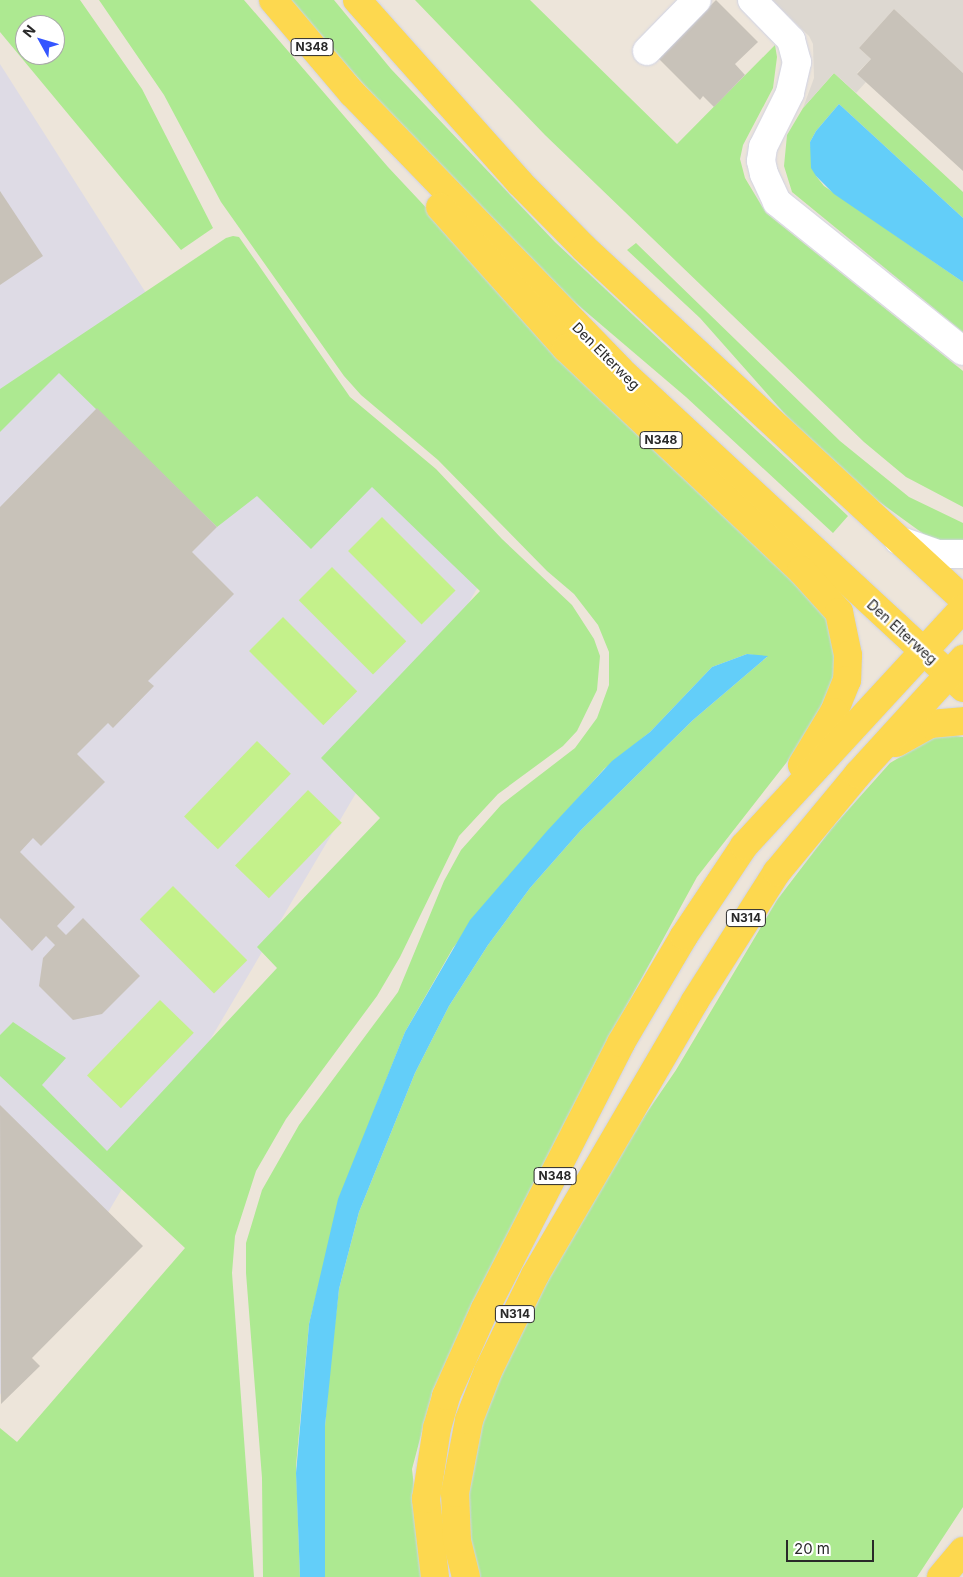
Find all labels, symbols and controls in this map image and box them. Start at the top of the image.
north arrow [15,15,65,65]
text: N [19,21,39,40]
road number: N348 [290,38,334,56]
street label: Den Elterweg [569,319,643,393]
road number: N348 [638,430,684,450]
street label: Den Elterweg [864,596,940,668]
road number: N314 [725,908,767,928]
road number: N348 [532,1166,578,1186]
road number: N314 [494,1305,536,1324]
scale bar [788,1530,876,1562]
text: 20 m [794,1539,830,1558]

